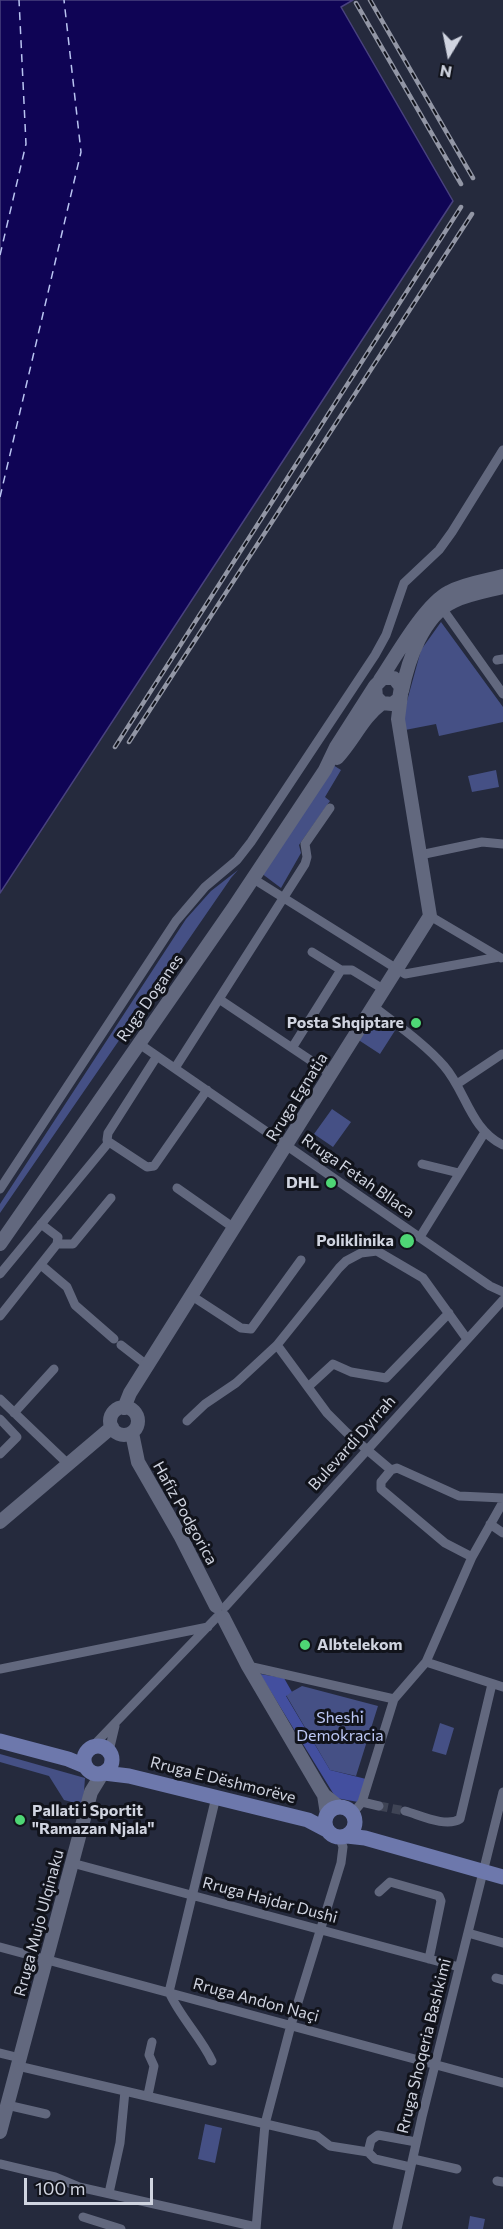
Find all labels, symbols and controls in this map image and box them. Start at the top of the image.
north arrow [419,24,479,84]
text: N [438,62,453,83]
street label: Ruga Doganes [113,950,187,1046]
place label: Posta Shqiptare [287,1013,404,1033]
marker: Posta Shqiptare [409,1016,423,1030]
street label: Rruga Egnatia [262,1049,332,1145]
street label: Rruga Fetah Bllaca [298,1130,418,1222]
place label: DHL [286,1173,319,1193]
marker: DHL [324,1176,338,1190]
place label: Poliklinika [316,1231,394,1251]
marker: Poliklinika [398,1232,416,1250]
street label: Bulevardi Dyrrah [304,1392,400,1494]
street label: Hafiz Podgorica [149,1458,221,1568]
place label: Albtelekom [317,1635,402,1655]
marker: Albtelekom [298,1638,312,1652]
park label: Sheshi Demokracia [296,1708,384,1746]
street label: Rruga E Dëshmorëve [148,1753,298,1807]
place label: Pallati i Sportit "Ramazan Njala" [32,1801,154,1839]
marker: Pallati i Sportit "Ramazan Njala" [13,1813,27,1827]
street label: Rruga Mujo Ulqinaku [10,1847,68,1999]
street label: Rruga Hajdar Dushi [200,1873,340,1927]
street label: Rruga Shoqeria Bashkimi [393,1956,455,2136]
street label: Rruga Andon Naçi [191,1974,321,2026]
scale bar [27,2166,156,2204]
text: 100 m [35,2177,85,2199]

